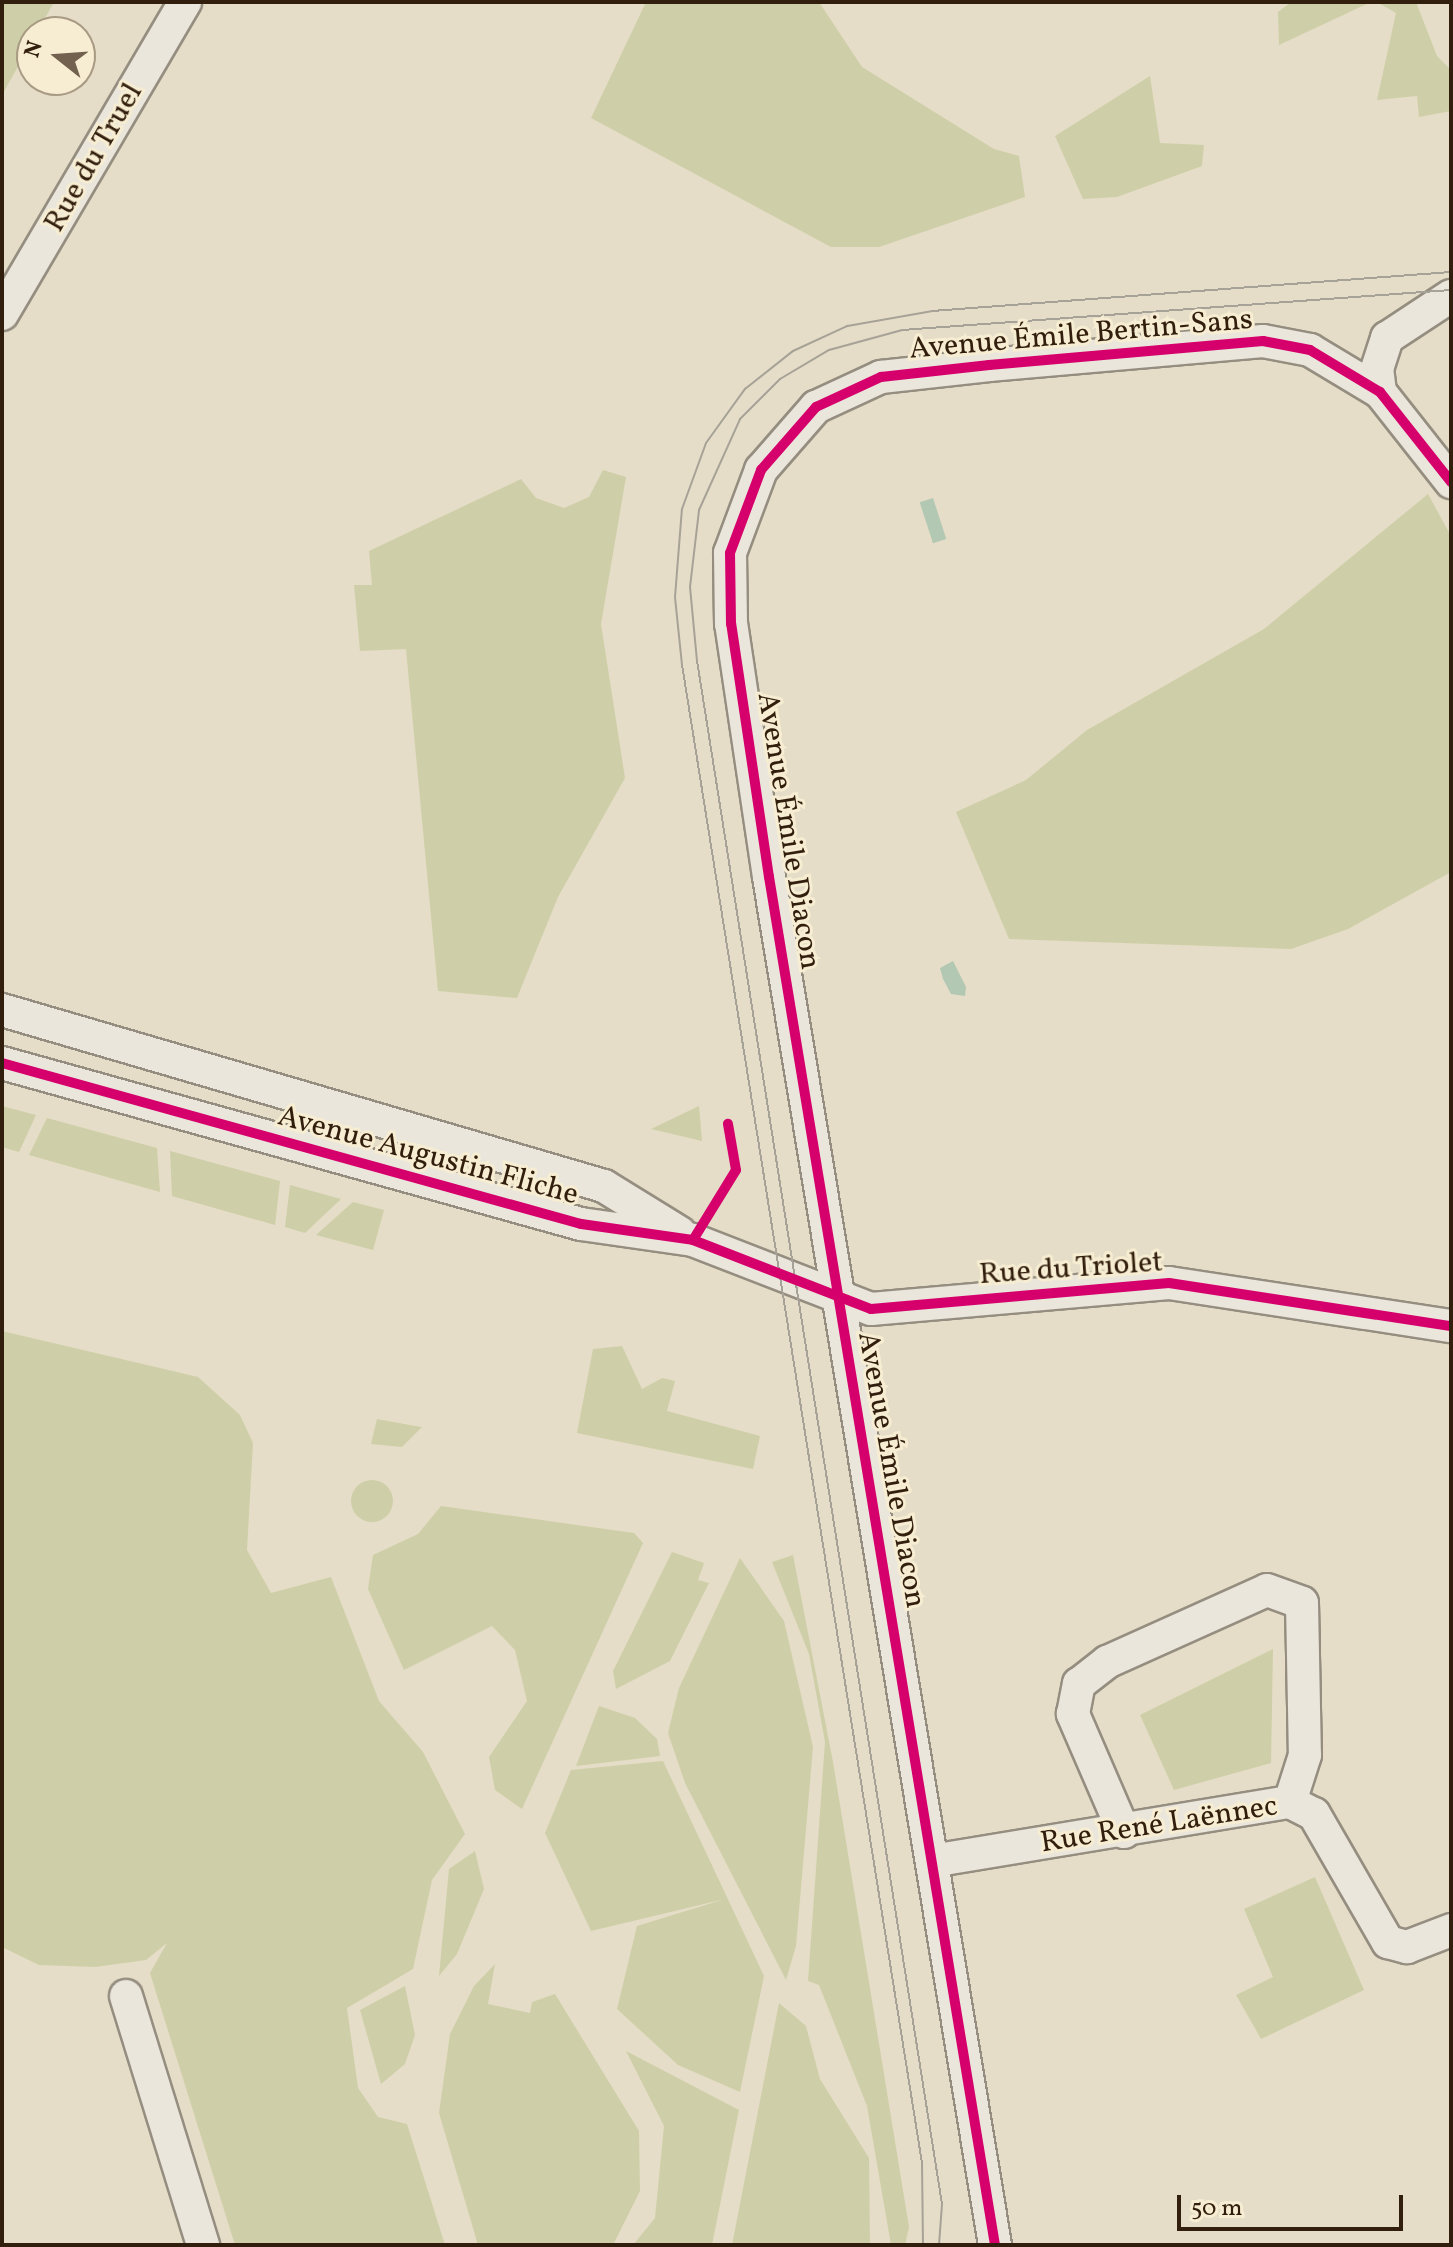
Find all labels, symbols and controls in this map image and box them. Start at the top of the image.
north arrow [16,16,96,96]
text: N [17,37,52,62]
street label: Rue du Truel [37,77,151,239]
street label: Avenue Émile Bertin-Sans [908,302,1254,368]
street label: Avenue Émile Diacon [748,690,828,972]
street label: Avenue Augustin Fliche [274,1099,582,1213]
street label: Rue du Triolet [978,1245,1164,1293]
street label: Avenue Émile Diacon [849,1329,933,1611]
street label: Rue René Laënnec [1038,1789,1280,1861]
scale bar [1181,2179,1407,2229]
text: 50 m [1191,2192,1243,2226]

